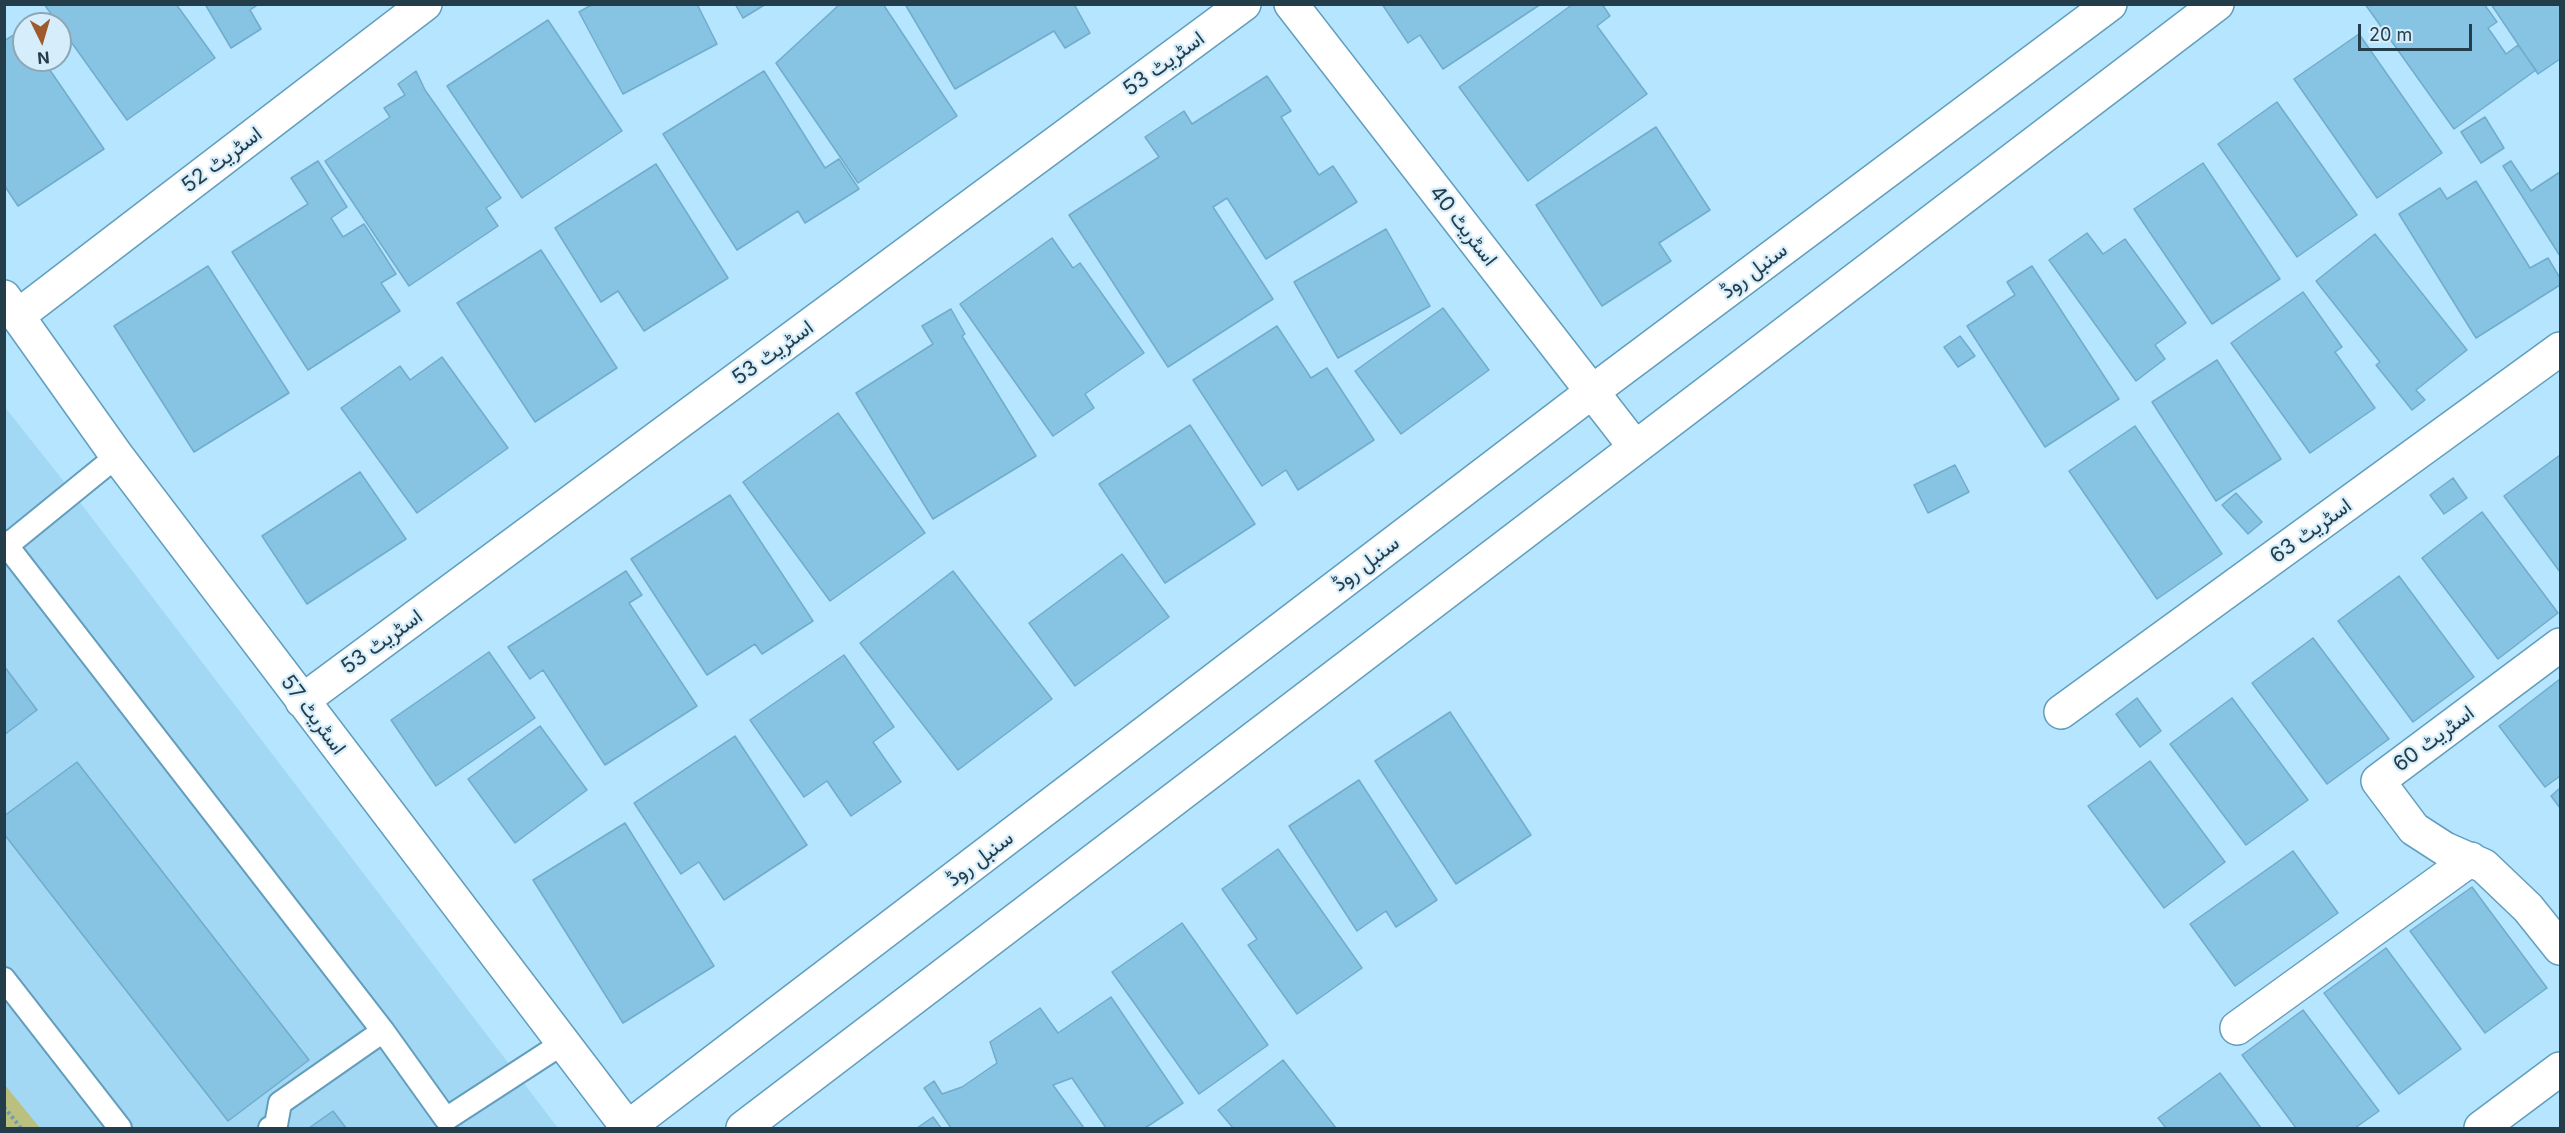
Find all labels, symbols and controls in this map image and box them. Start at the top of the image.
north arrow [12,12,72,72]
scale bar [2361,12,2475,50]
text: 20 m [2369,24,2412,45]
street label: اسٹریٹ 53 [1118,26,1210,102]
text: N [36,47,50,68]
street label: اسٹریٹ 52 [177,122,267,198]
street label: اسٹریٹ 40 [1424,181,1502,271]
street label: سنبل روڈ [1716,238,1792,304]
street label: اسٹریٹ 53 [727,315,819,391]
street label: اسٹریٹ 63 [2265,493,2357,569]
street label: سنبل روڈ [1328,531,1404,597]
street label: اسٹریٹ 53 [336,604,428,680]
street label: اسٹریٹ 57 [275,670,351,760]
street label: اسٹریٹ 60 [2389,700,2479,778]
street label: سنبل روڈ [942,826,1018,892]

